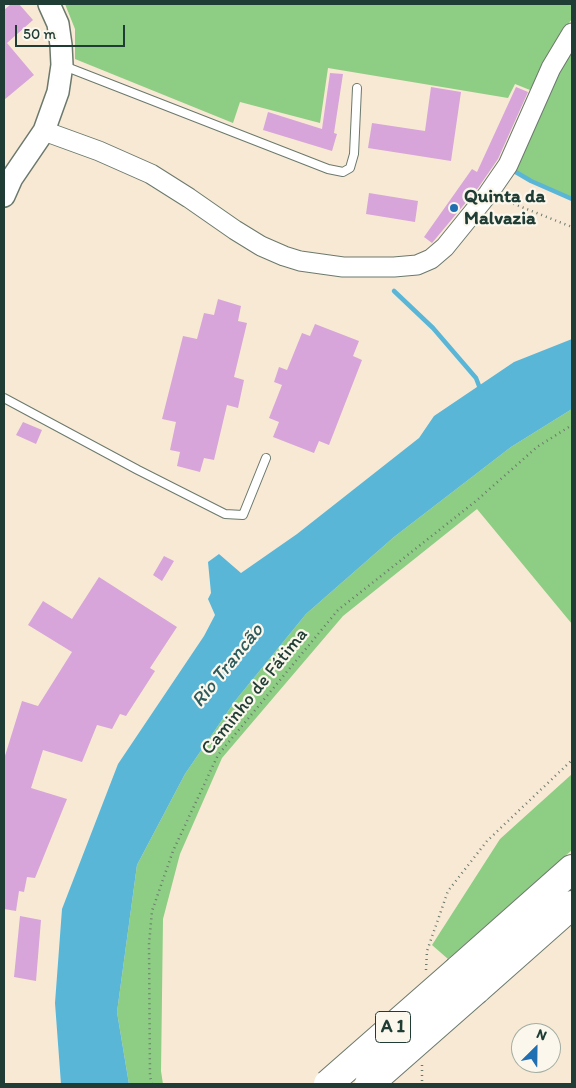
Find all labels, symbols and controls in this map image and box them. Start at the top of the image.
scale bar [18,15,128,47]
text: 50 m [23,25,56,43]
place label: Quinta da Malvazia [464,186,546,230]
marker: Quinta da Malvazia [448,202,460,214]
water label: Rio Trancão [187,619,269,713]
street label: Caminho de Fátima [197,624,313,760]
road number: A 1 [376,1012,410,1042]
north arrow [511,1023,561,1073]
text: N [534,1025,549,1044]

